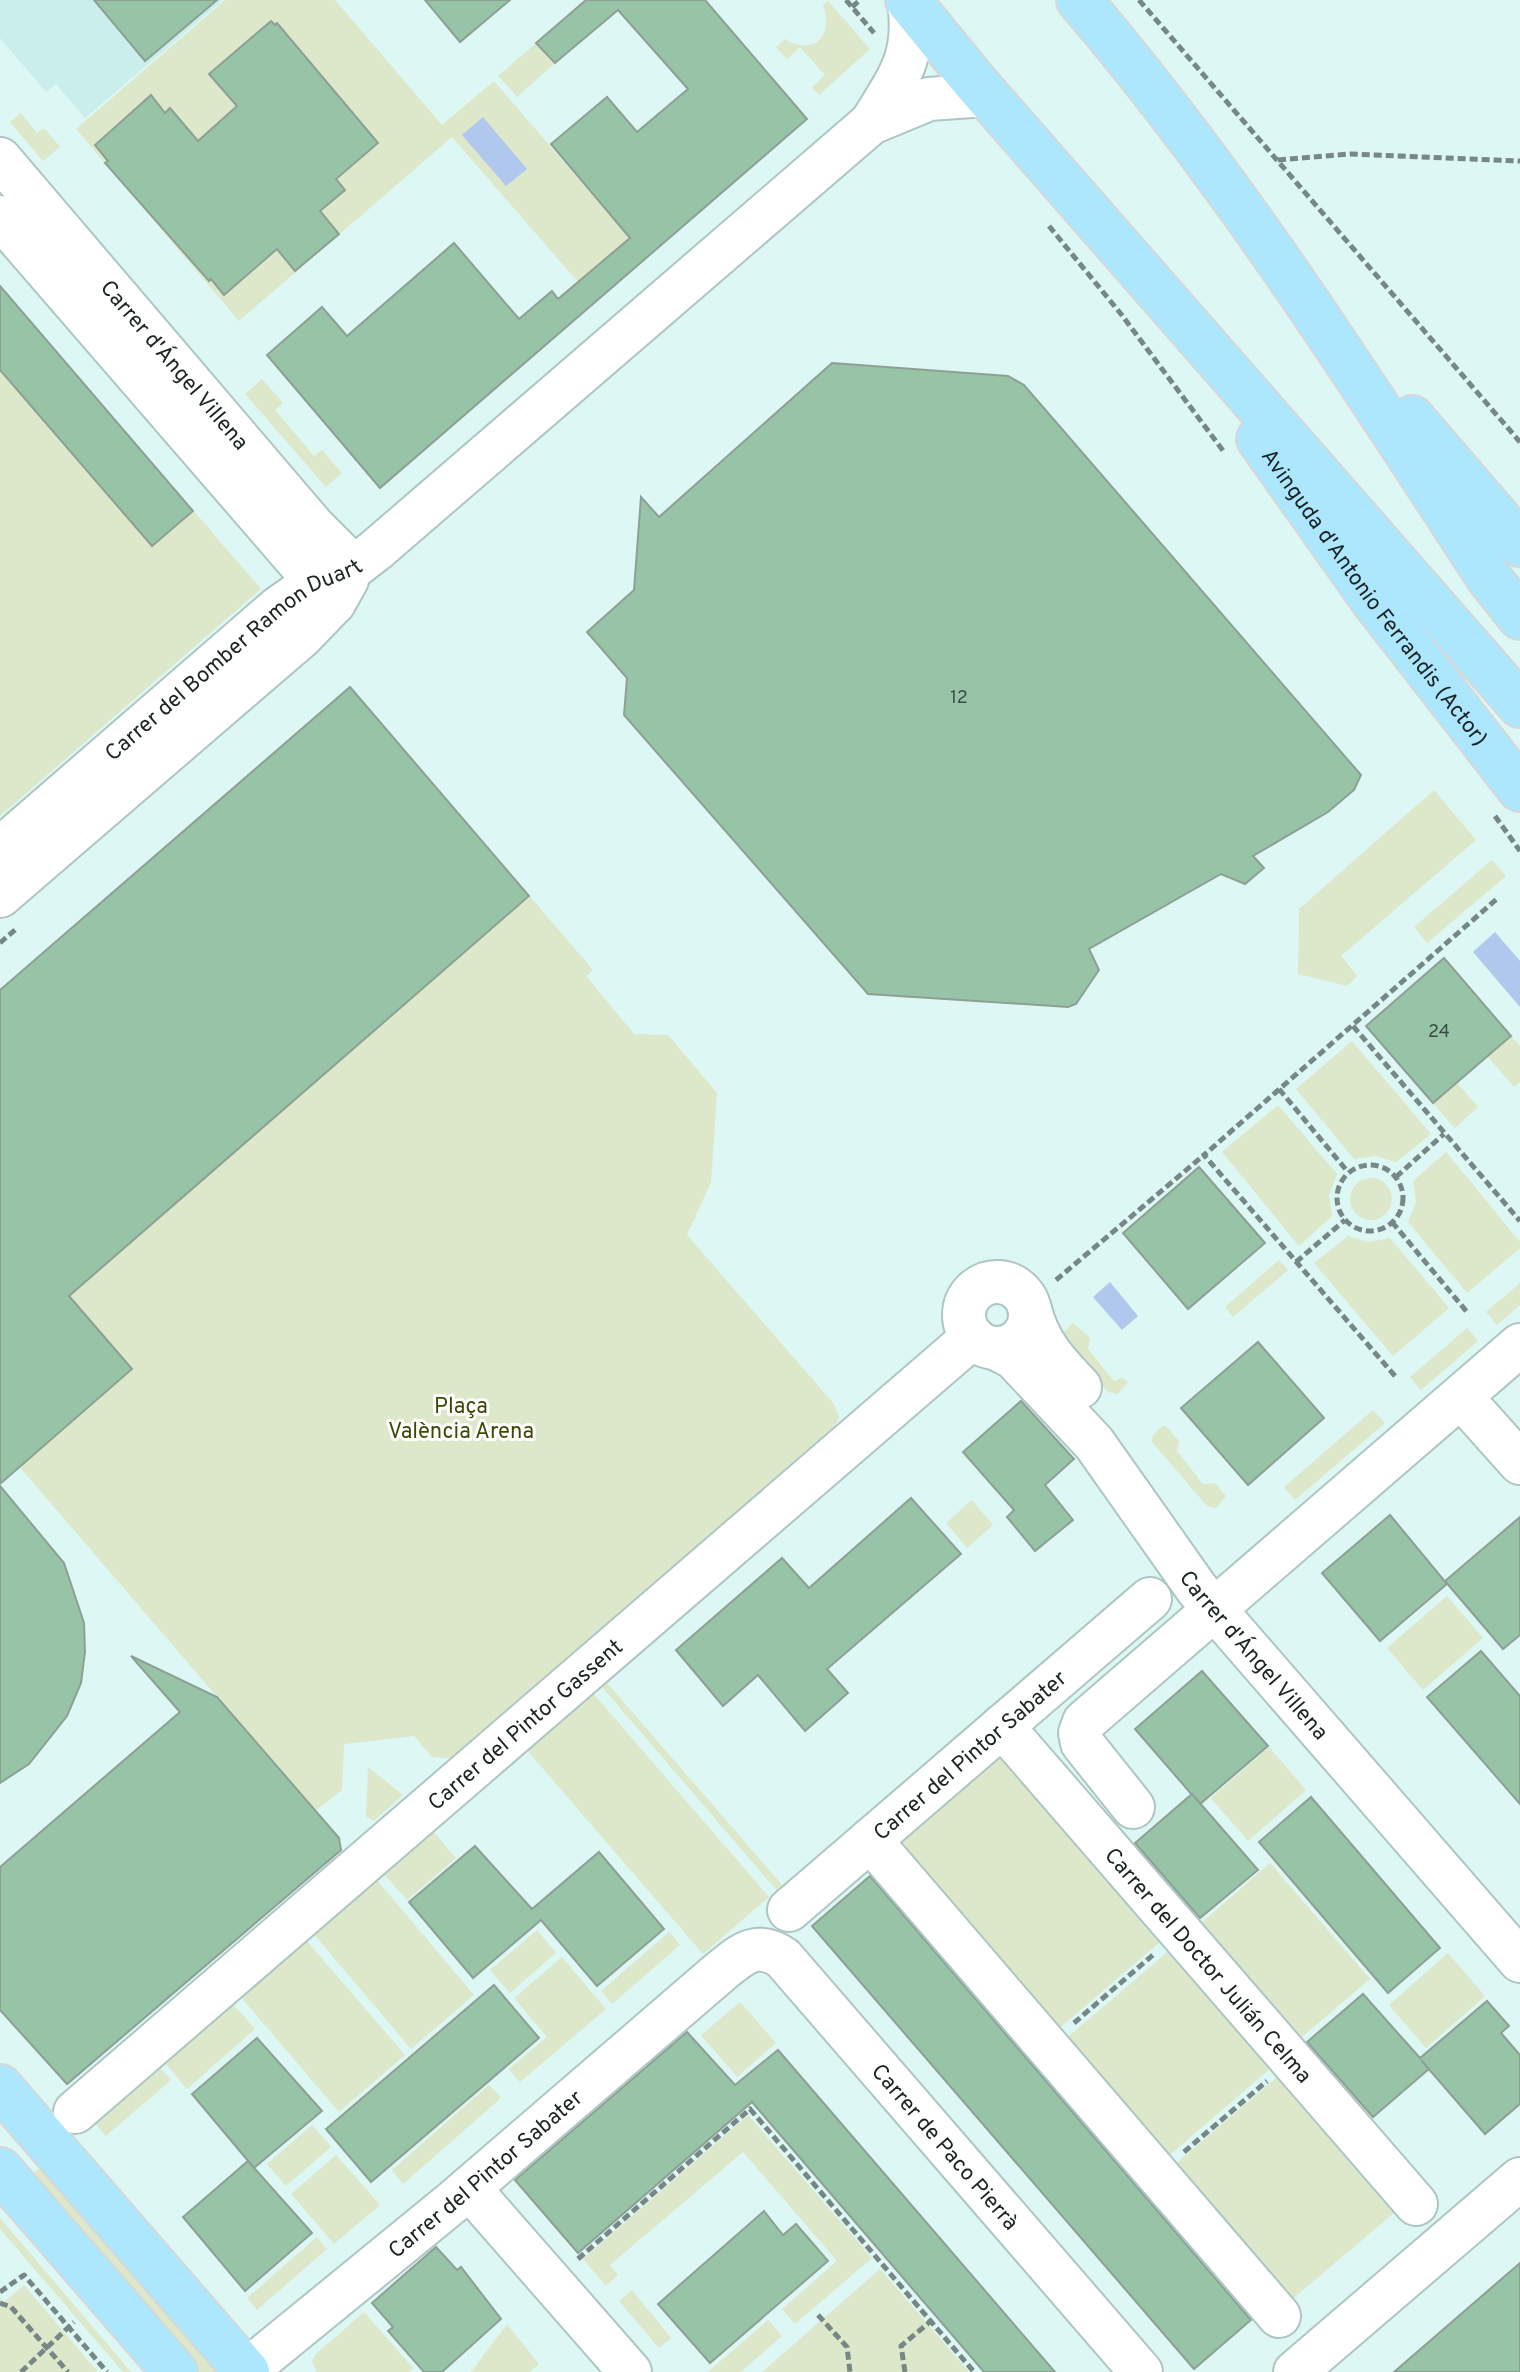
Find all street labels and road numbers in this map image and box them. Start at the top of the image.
street label: Carrer d'Ángel Villena [93,276,253,457]
street label: Avinguda d'Antonio Ferrandis (Actor) [1254,444,1492,752]
street label: Carrer del Bomber Ramon Duart [100,554,369,768]
street label: Carrer d'Ángel Villena [1172,1566,1333,1746]
street label: Carrer del Pintor Gassent [423,1634,629,1817]
street label: Carrer del Pintor Sabater [869,1666,1073,1847]
street label: Carrer del Doctor Julián Celma [1098,1843,1316,2090]
street label: Carrer de Paco Pierrà [865,2059,1023,2237]
street label: Carrer del Pintor Sabater [384,2085,590,2265]

